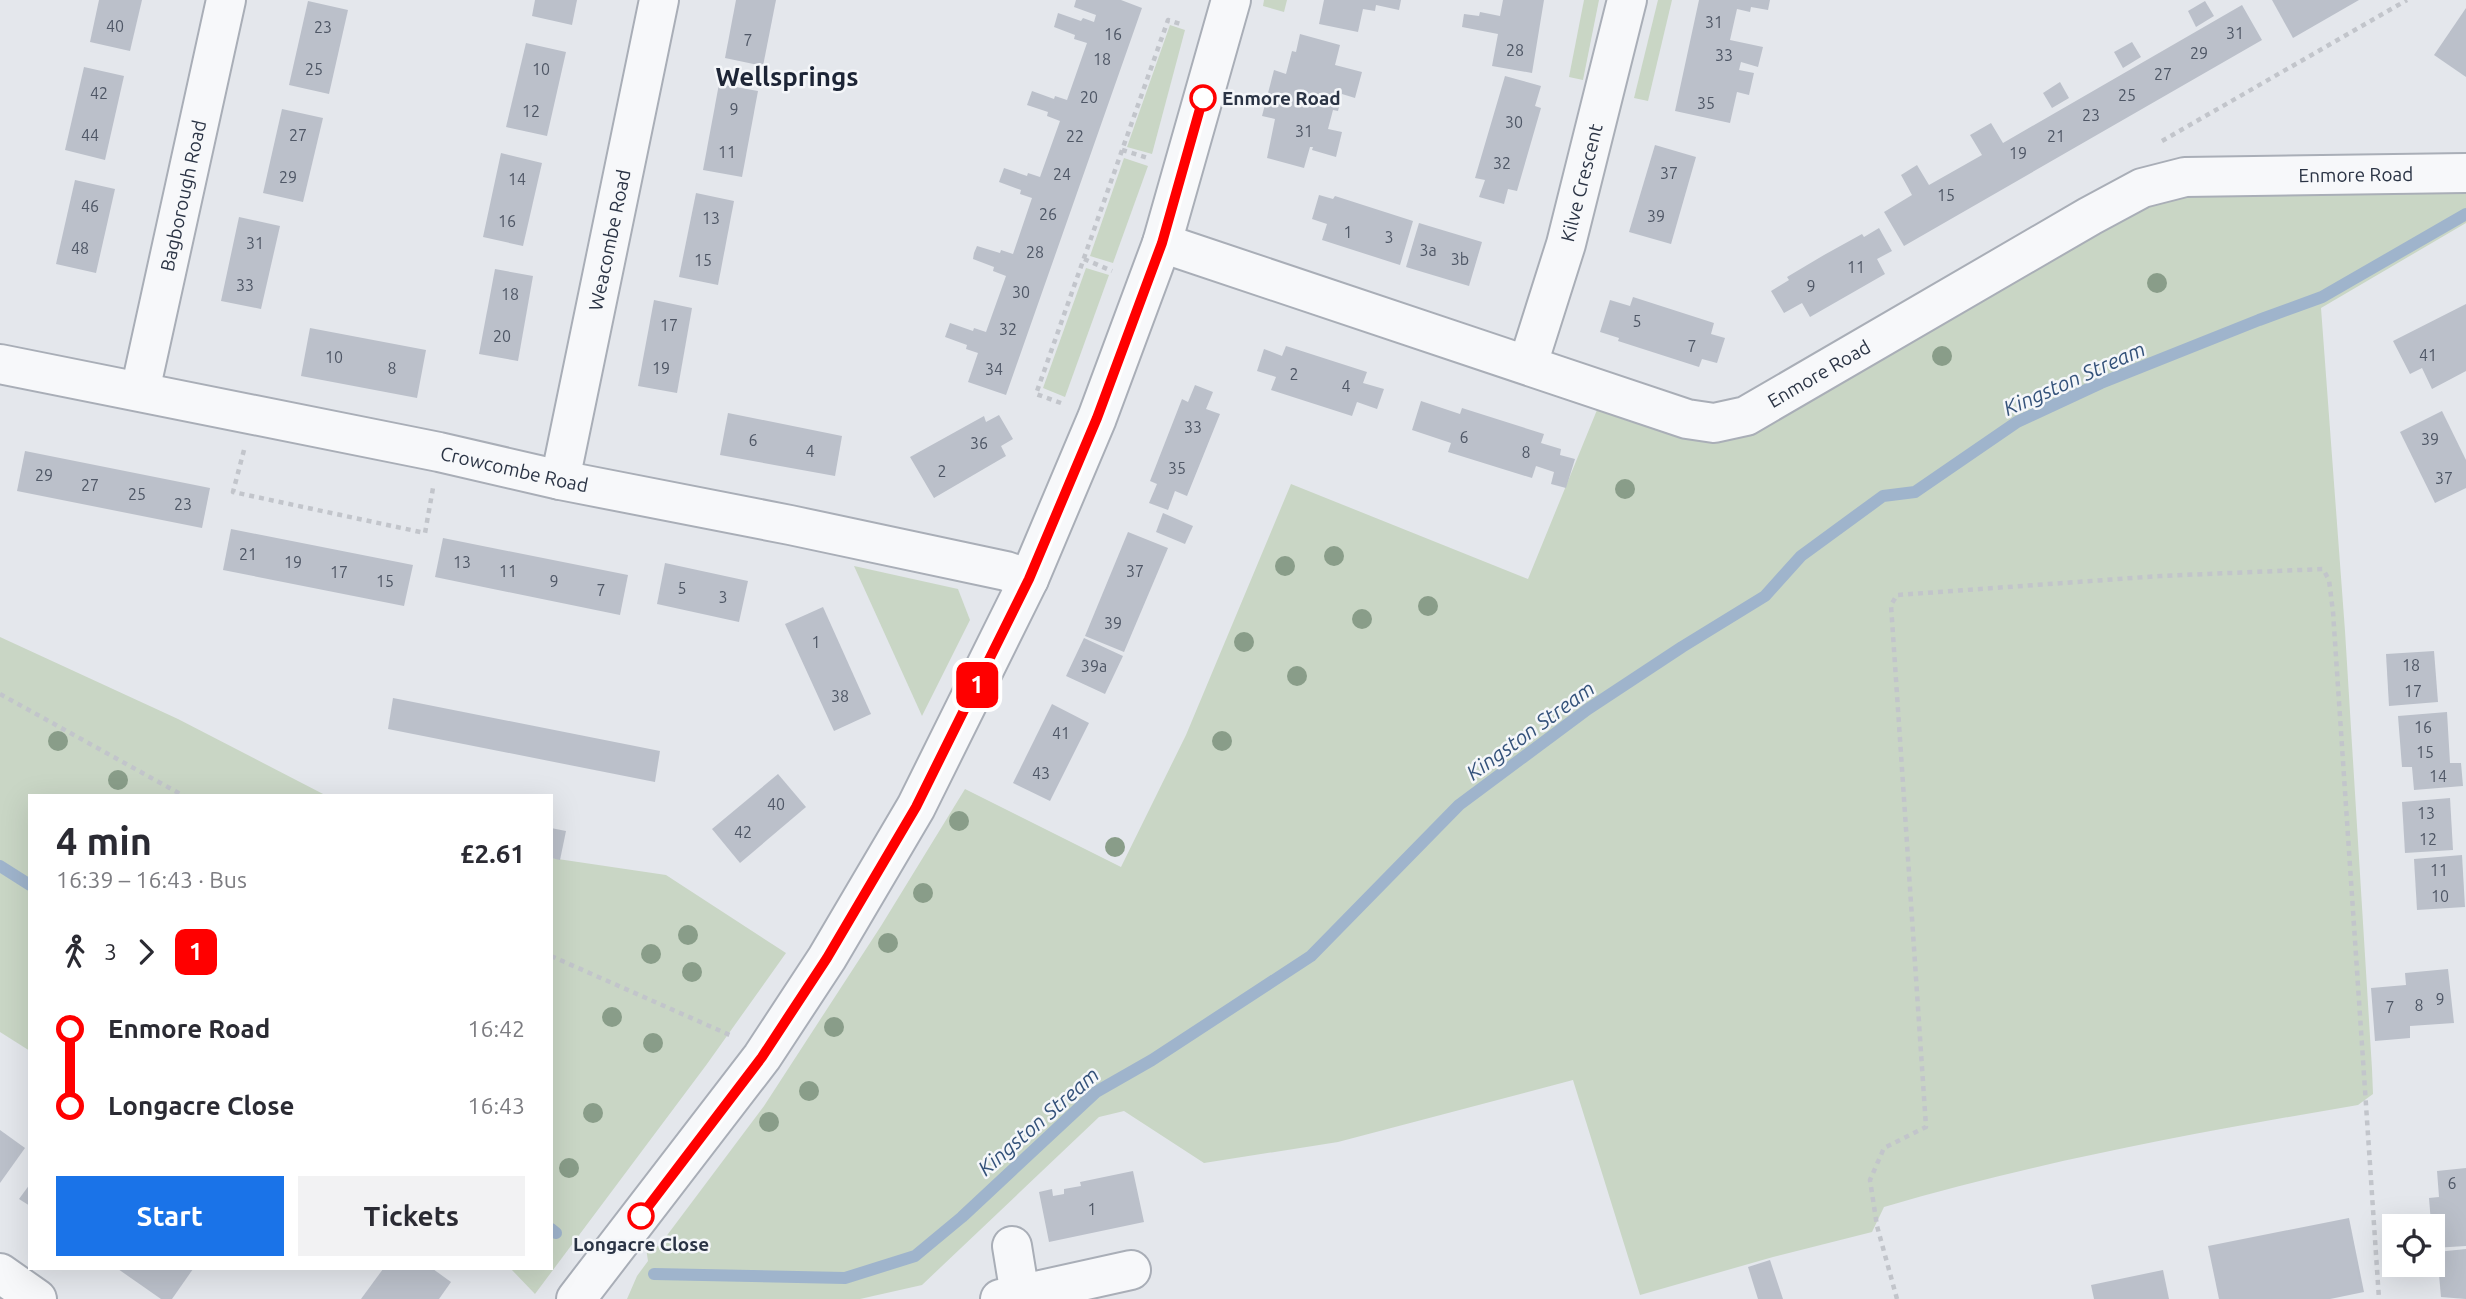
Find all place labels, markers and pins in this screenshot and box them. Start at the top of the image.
marker: Enmore Road [1190,85,1216,111]
place label: Enmore Road [1222,87,1341,109]
marker: Longacre Close [628,1203,654,1229]
place label: Longacre Close [573,1233,709,1255]

